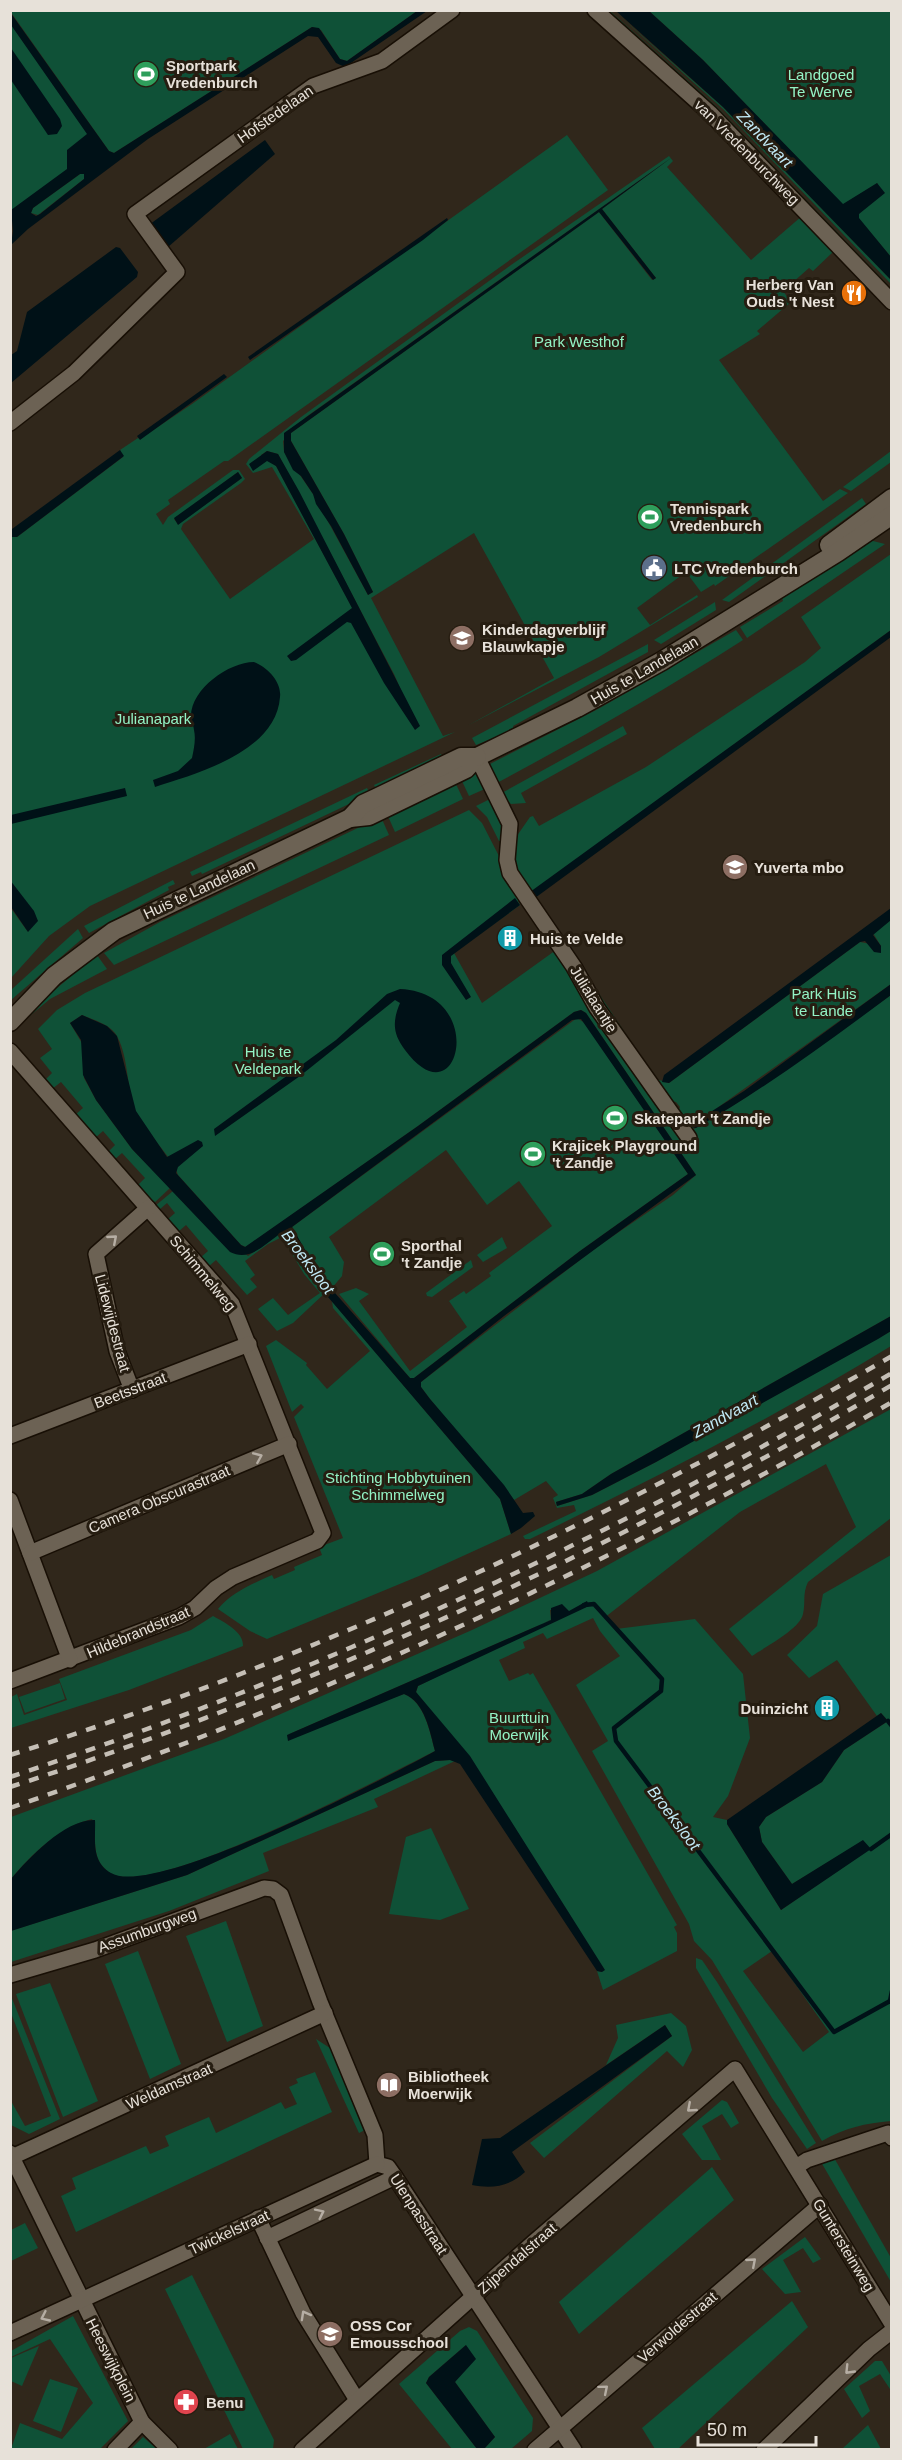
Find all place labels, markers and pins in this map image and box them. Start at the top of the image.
place label: Sportpark Vredenburch [166,57,258,91]
sports icon: Sportpark Vredenburch [131,59,161,89]
place label: Herberg Van Ouds 't Nest [746,276,834,310]
restaurant icon: Herberg Van Ouds 't Nest [839,278,869,308]
place label: Tennispark Vredenburch [670,500,762,534]
sports icon: Tennispark Vredenburch [635,502,665,532]
public building icon: LTC Vredenburch [639,553,669,583]
place label: LTC Vredenburch [674,560,798,577]
place label: Kinderdagverblijf Blauwkapje [482,621,606,655]
school or university icon: Kinderdagverblijf Blauwkapje [447,623,477,653]
school or university icon: Yuverta mbo [720,852,750,882]
place label: Yuverta mbo [754,859,844,876]
building icon: Huis te Velde [495,923,525,953]
place label: Huis te Velde [530,930,623,947]
sports icon: Skatepark 't Zandje [600,1103,630,1133]
place label: Skatepark 't Zandje [634,1110,771,1127]
place label: Krajicek Playground 't Zandje [552,1137,697,1171]
sports icon: Krajicek Playground 't Zandje [518,1139,548,1169]
place label: Sporthal 't Zandje [401,1237,462,1271]
sports icon: Sporthal 't Zandje [367,1239,397,1269]
building icon: Duinzicht [812,1693,842,1723]
place label: Duinzicht [741,1700,808,1717]
place label: Bibliotheek Moerwijk [408,2068,490,2102]
library icon: Bibliotheek Moerwijk [374,2070,404,2100]
place label: OSS Cor Emousschool [350,2317,448,2351]
school or university icon: OSS Cor Emousschool [315,2319,345,2349]
pharmacy icon: Benu [171,2387,201,2417]
place label: Benu [206,2394,244,2411]

